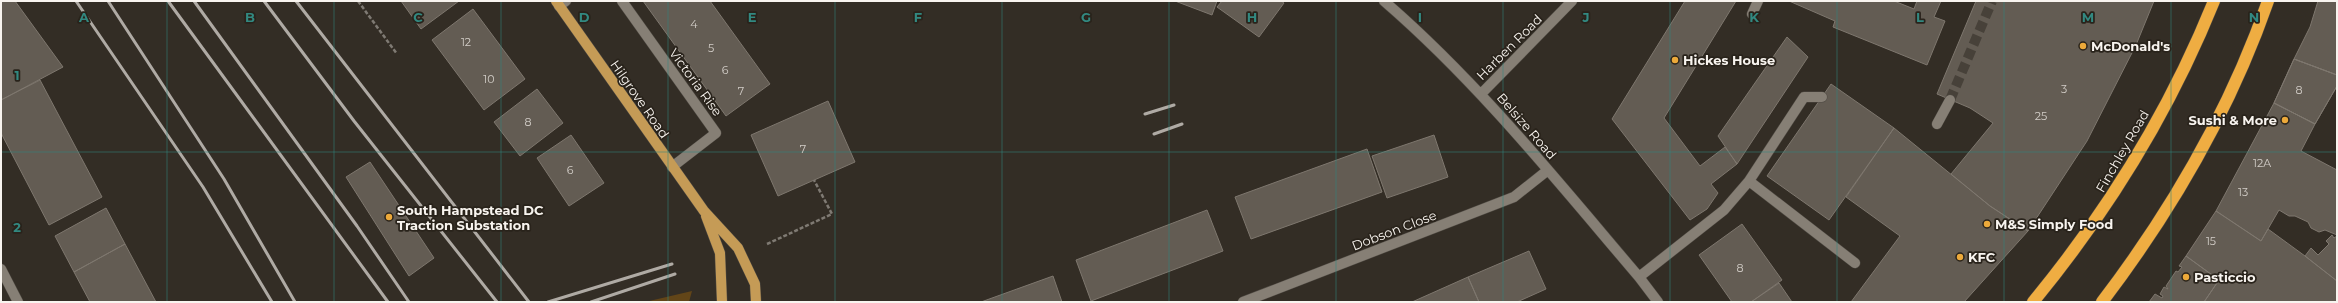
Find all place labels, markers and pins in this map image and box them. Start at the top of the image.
place label: McDonald's [2091,38,2170,54]
marker: McDonald's [2078,41,2088,51]
place label: Hickes House [1683,52,1775,68]
marker: Hickes House [1670,55,1680,65]
place label: Sushi & More [2189,112,2277,128]
marker: Sushi & More [2280,115,2290,125]
place label: South Hampstead DC Traction Substation [397,202,544,233]
marker: South Hampstead DC Traction Substation [384,212,394,222]
place label: M&S Simply Food [1995,216,2113,232]
marker: M&S Simply Food [1982,219,1992,229]
place label: KFC [1968,249,1996,265]
marker: KFC [1955,252,1965,262]
place label: Pasticcio [2194,269,2256,285]
marker: Pasticcio [2181,272,2191,282]

